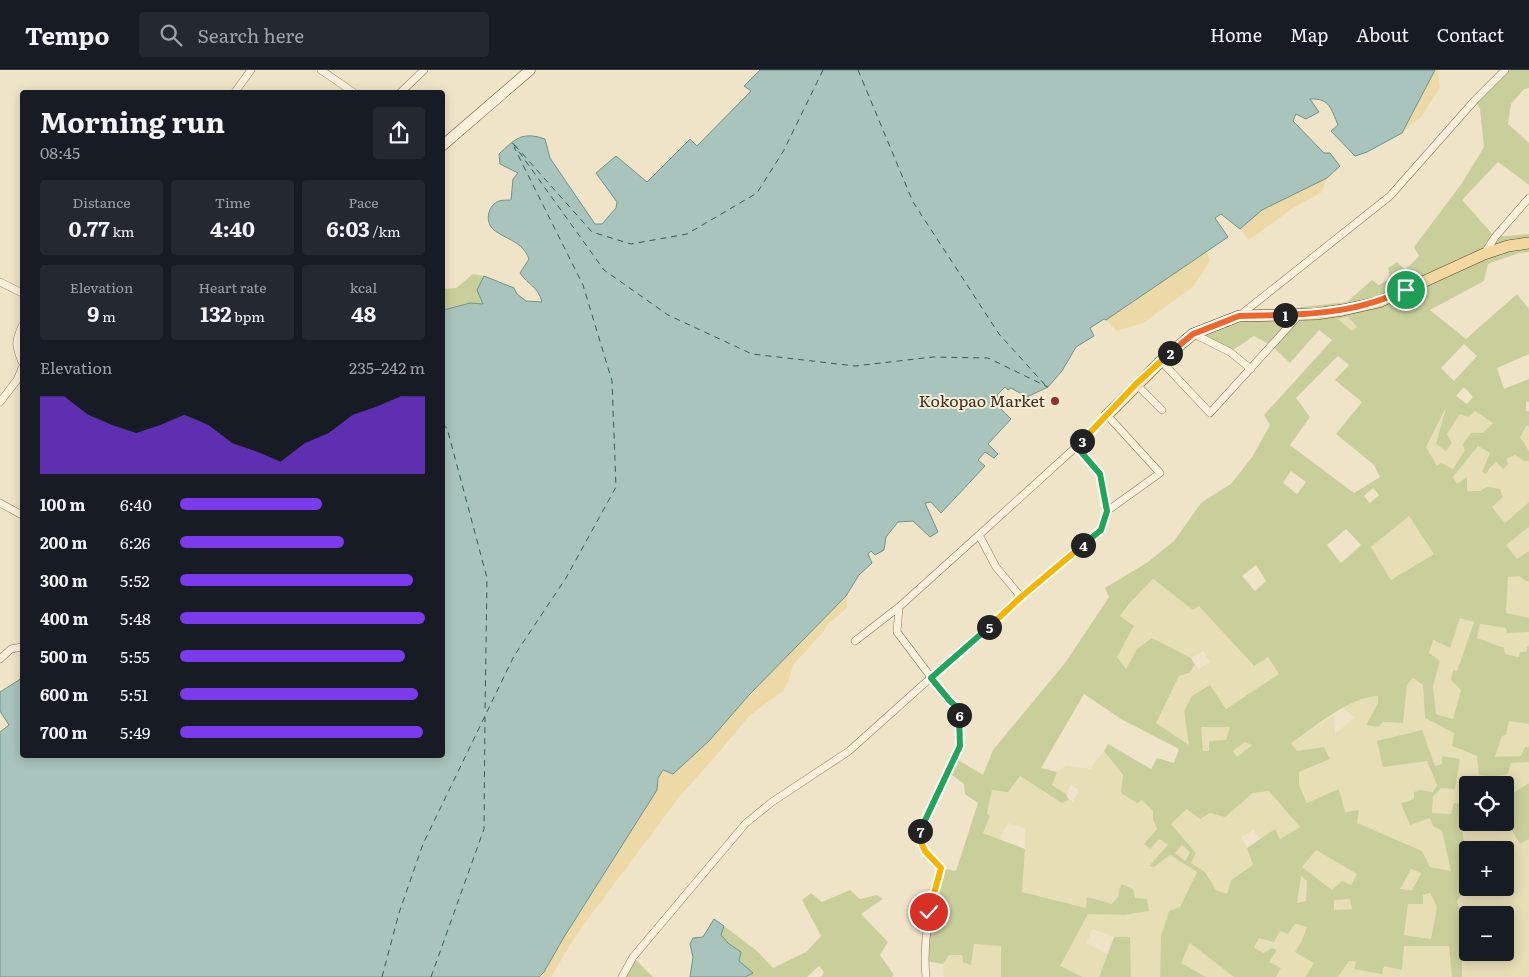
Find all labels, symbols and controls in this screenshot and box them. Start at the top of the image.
search box [139,12,489,57]
text: Tempo [25,17,109,52]
icon: search [157,21,185,49]
text: Search here [197,21,304,49]
text: Home [1210,21,1262,48]
text: Map [1290,21,1328,48]
text: About [1356,21,1409,48]
text: Contact [1437,21,1504,48]
text: Morning run [40,100,225,142]
button: share [373,107,425,159]
text: 08:45 [40,140,80,164]
text: Distance [73,192,130,212]
text: Time [215,192,250,212]
text: Pace [348,192,379,212]
text: 0.77 [69,212,110,243]
text: 4:40 [210,212,255,243]
text: 6:03 [326,212,370,243]
text: km [110,221,134,241]
text: /km [370,221,401,241]
pin [1385,269,1427,311]
icon: arrive [1392,276,1420,304]
text: Elevation [70,277,133,297]
text: Heart rate [199,277,266,297]
text: kcal [350,277,377,297]
text: 9 [87,297,99,328]
text: 132 [200,297,232,328]
text: 48 [351,297,376,328]
pin: 1 [1272,302,1298,328]
text: 1 [1283,305,1288,325]
text: m [99,306,116,326]
text: bpm [232,306,265,326]
pin: 2 [1158,340,1182,366]
text: 2 [1167,343,1174,363]
text: Elevation [40,355,112,379]
text: 235–242 m [349,355,425,379]
place label: Kokopao Market [919,388,1046,412]
marker: Kokopao Market [1049,395,1061,407]
pin: 3 [1070,428,1094,454]
text: 3 [1079,431,1086,451]
text: 100 m [40,492,86,516]
text: 6:40 [120,492,152,516]
text: 200 m [40,530,87,554]
text: 6:26 [120,530,150,554]
pin: 4 [1070,532,1096,558]
text: 4 [1079,535,1088,555]
text: 300 m [40,568,88,592]
text: 5:52 [120,568,150,592]
text: 400 m [40,606,89,630]
text: 5:48 [120,606,151,630]
pin: 5 [976,614,1002,640]
text: 5 [986,617,993,637]
text: 500 m [40,644,88,668]
text: 5:55 [120,644,150,668]
text: 600 m [40,682,88,706]
text: 5:51 [120,682,148,706]
pin: 6 [946,702,972,728]
text: 6 [955,705,964,725]
text: 700 m [40,720,88,744]
text: 5:49 [120,720,150,744]
map controls [1459,776,1514,961]
button: locate [1459,776,1514,831]
pin: 7 [908,818,932,844]
text: 7 [917,821,924,841]
button: + [1459,841,1514,896]
pin [908,891,950,933]
icon: check [915,898,943,926]
button: − [1459,906,1514,961]

